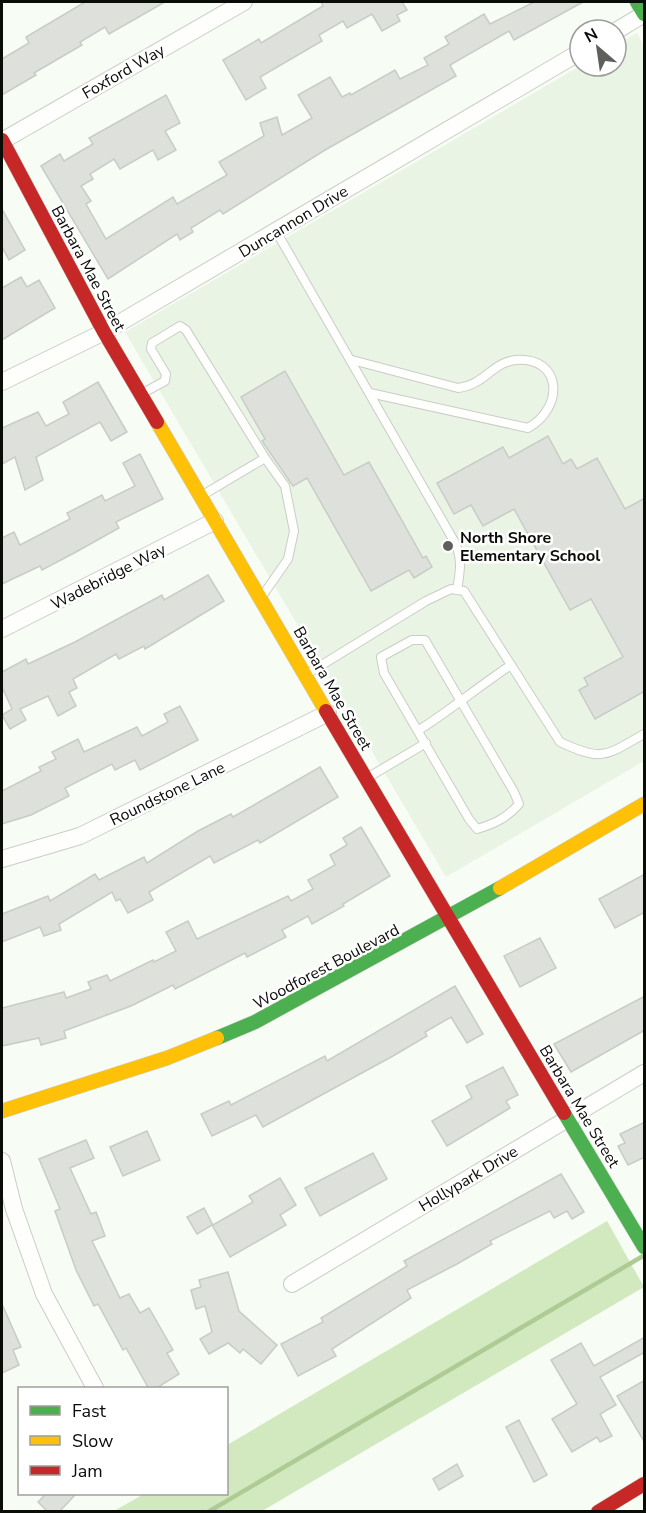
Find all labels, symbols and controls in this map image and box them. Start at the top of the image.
north arrow [568,18,628,78]
text: N [581,23,602,48]
street label: Foxford Way [78,39,169,104]
street label: Duncannon Drive [235,180,352,263]
street label: Barbara Mae Street [46,202,131,336]
place label: North Shore Elementary School [460,527,600,567]
street label: Wadebridge Way [47,538,170,615]
marker: North Shore Elementary School [441,539,455,553]
street label: Barbara Mae Street [288,623,377,755]
street label: Roundstone Lane [106,757,229,831]
street label: Woodforest Boulevard [250,919,403,1015]
street label: Barbara Mae Street [534,1041,625,1172]
street label: Hollypark Drive [415,1141,522,1217]
legend [18,1387,228,1495]
text: Fast [72,1399,107,1423]
text: Slow [72,1429,113,1453]
text: Jam [71,1459,103,1483]

